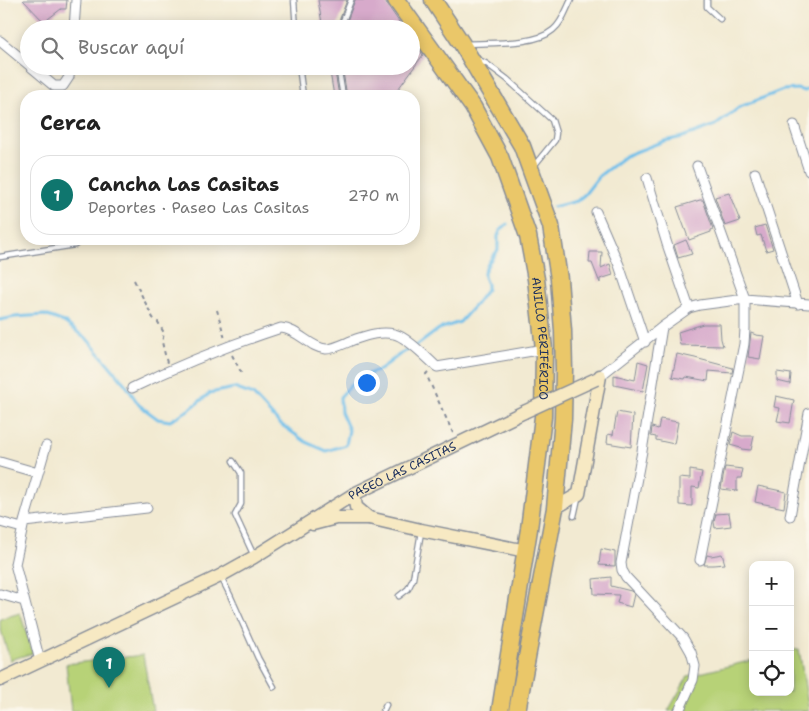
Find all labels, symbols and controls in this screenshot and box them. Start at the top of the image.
search box [20,20,420,75]
icon: search [38,34,66,62]
text: Buscar aquí [78,35,184,60]
text: Cerca [40,109,101,137]
text: Cancha Las Casitas [88,172,279,197]
text: 1 [53,185,61,206]
text: 270 m [348,185,399,206]
text: Deportes · Paseo Las Casitas [88,197,310,218]
street label: ANILLO PERIFÉRICO [528,276,552,400]
your location [354,370,380,396]
street label: PASEO LAS CASITAS [345,438,459,504]
map controls [749,561,794,696]
button: + [749,561,794,606]
button: − [749,606,794,651]
pin: 1 [93,647,125,688]
button: locate [749,651,794,696]

